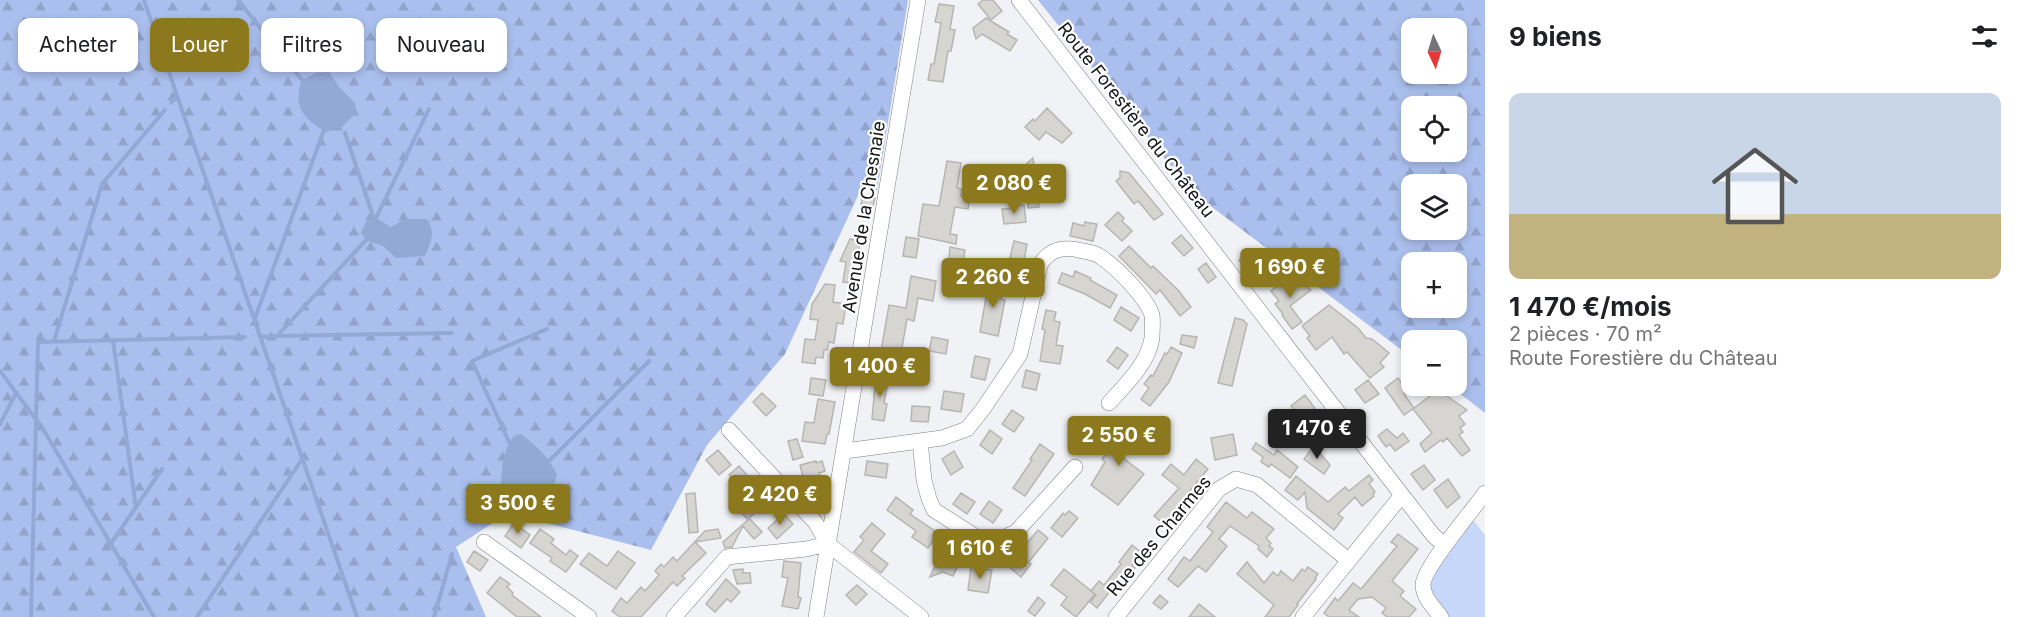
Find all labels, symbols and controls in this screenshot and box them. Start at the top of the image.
chip: Acheter [18,18,138,72]
chip: Louer [150,18,249,72]
chip: Filtres [261,18,364,72]
chip: Nouveau [376,18,507,72]
street label: Route Forestière du Château [1054,18,1219,221]
north arrow [1401,18,1467,84]
map controls [1401,18,1467,396]
icon: filters [1968,20,2001,53]
text: 9 biens [1509,21,1602,52]
button: locate [1401,96,1467,162]
street label: Avenue de la Chesnaie [838,120,889,314]
icon: home [1701,132,1809,240]
pin: 2 080 € [959,164,1069,215]
text: 2 080 € [976,171,1052,195]
button: layers [1401,174,1467,240]
pin: 1 690 € [1235,248,1345,299]
button: + [1401,252,1467,318]
text: 1 690 € [1254,255,1326,279]
pin: 2 260 € [938,258,1048,309]
text: 2 260 € [956,265,1030,289]
text: 1 470 €/mois [1509,291,1672,322]
text: 2 pièces · 70 m² [1509,322,1662,346]
button: − [1401,330,1467,396]
text: Route Forestière du Château [1509,346,1778,370]
pin: 1 400 € [825,347,935,398]
text: 1 400 € [844,354,916,378]
pin: 1 470 € [1262,409,1372,460]
pin: 2 550 € [1064,416,1174,467]
text: 1 470 € [1282,416,1352,440]
text: 2 550 € [1082,423,1156,447]
street label: Rue des Charmes [1102,471,1215,600]
pin: 2 420 € [725,475,835,526]
text: 2 420 € [742,482,818,506]
pin: 3 500 € [463,484,573,535]
text: 3 500 € [480,491,556,515]
pin: 1 610 € [925,529,1035,580]
text: 1 610 € [947,536,1013,560]

